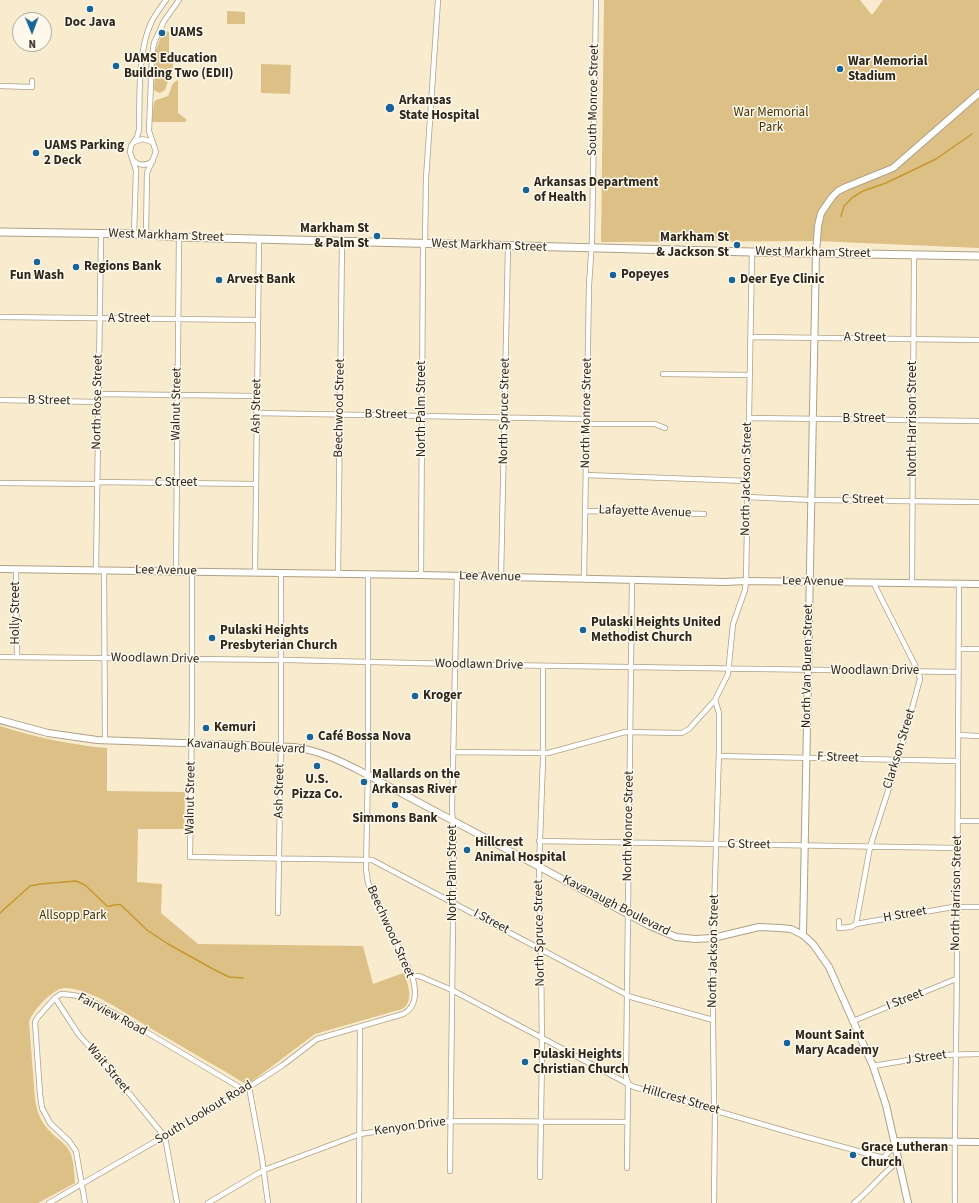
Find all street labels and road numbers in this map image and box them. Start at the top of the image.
street label: South Monroe Street [585,44,603,156]
street label: West Markham Street [108,226,224,246]
street label: West Markham Street [431,236,547,256]
street label: West Markham Street [755,244,871,262]
street label: A Street [108,311,150,327]
street label: A Street [844,330,886,346]
street label: North Rose Street [89,354,107,450]
street label: North Spruce Street [496,357,514,465]
street label: Beechwood Street [331,358,349,458]
street label: North Monroe Street [578,358,596,468]
street label: North Palm Street [414,361,430,457]
street label: North Harrison Street [905,361,921,477]
street label: Walnut Street [169,367,185,441]
street label: Ash Street [249,378,265,434]
street label: B Street [27,393,71,409]
street label: B Street [364,407,408,423]
street label: B Street [843,411,885,427]
street label: North Jackson Street [738,422,756,536]
street label: C Street [155,475,197,491]
street label: C Street [842,492,884,508]
street label: Lafayette Avenue [598,503,692,521]
street label: Lee Avenue [135,563,197,579]
street label: Lee Avenue [459,569,521,585]
street label: Lee Avenue [782,574,844,590]
street label: Holly Street [8,581,24,645]
street label: North Van Buren Street [799,604,817,728]
street label: Woodlawn Drive [111,650,199,668]
street label: Woodlawn Drive [435,656,523,674]
street label: Woodlawn Drive [831,663,919,679]
street label: Clarkson Street [880,707,920,791]
street label: Kavanaugh Boulevard [186,736,306,758]
street label: F Street [817,749,859,767]
street label: Walnut Street [183,761,199,835]
street label: Ash Street [272,763,288,819]
street label: North Monroe Street [620,771,638,881]
street label: North Palm Street [445,825,461,921]
street label: North Harrison Street [948,835,966,951]
street label: G Street [727,837,771,853]
street label: Kavanaugh Boulevard [559,872,673,940]
street label: North Spruce Street [531,879,549,987]
street label: Beechwood Street [363,883,417,981]
street label: North Jackson Street [705,894,723,1008]
street label: H Street [882,904,928,926]
street label: I Street [470,906,512,938]
street label: I Street [884,986,926,1014]
street label: Fairview Road [75,990,149,1040]
street label: Wait Street [83,1041,133,1097]
street label: J Street [904,1047,948,1069]
street label: South Lookout Road [153,1078,255,1148]
street label: Hillcrest Street [640,1082,722,1118]
street label: Kenyon Drive [373,1114,447,1140]

